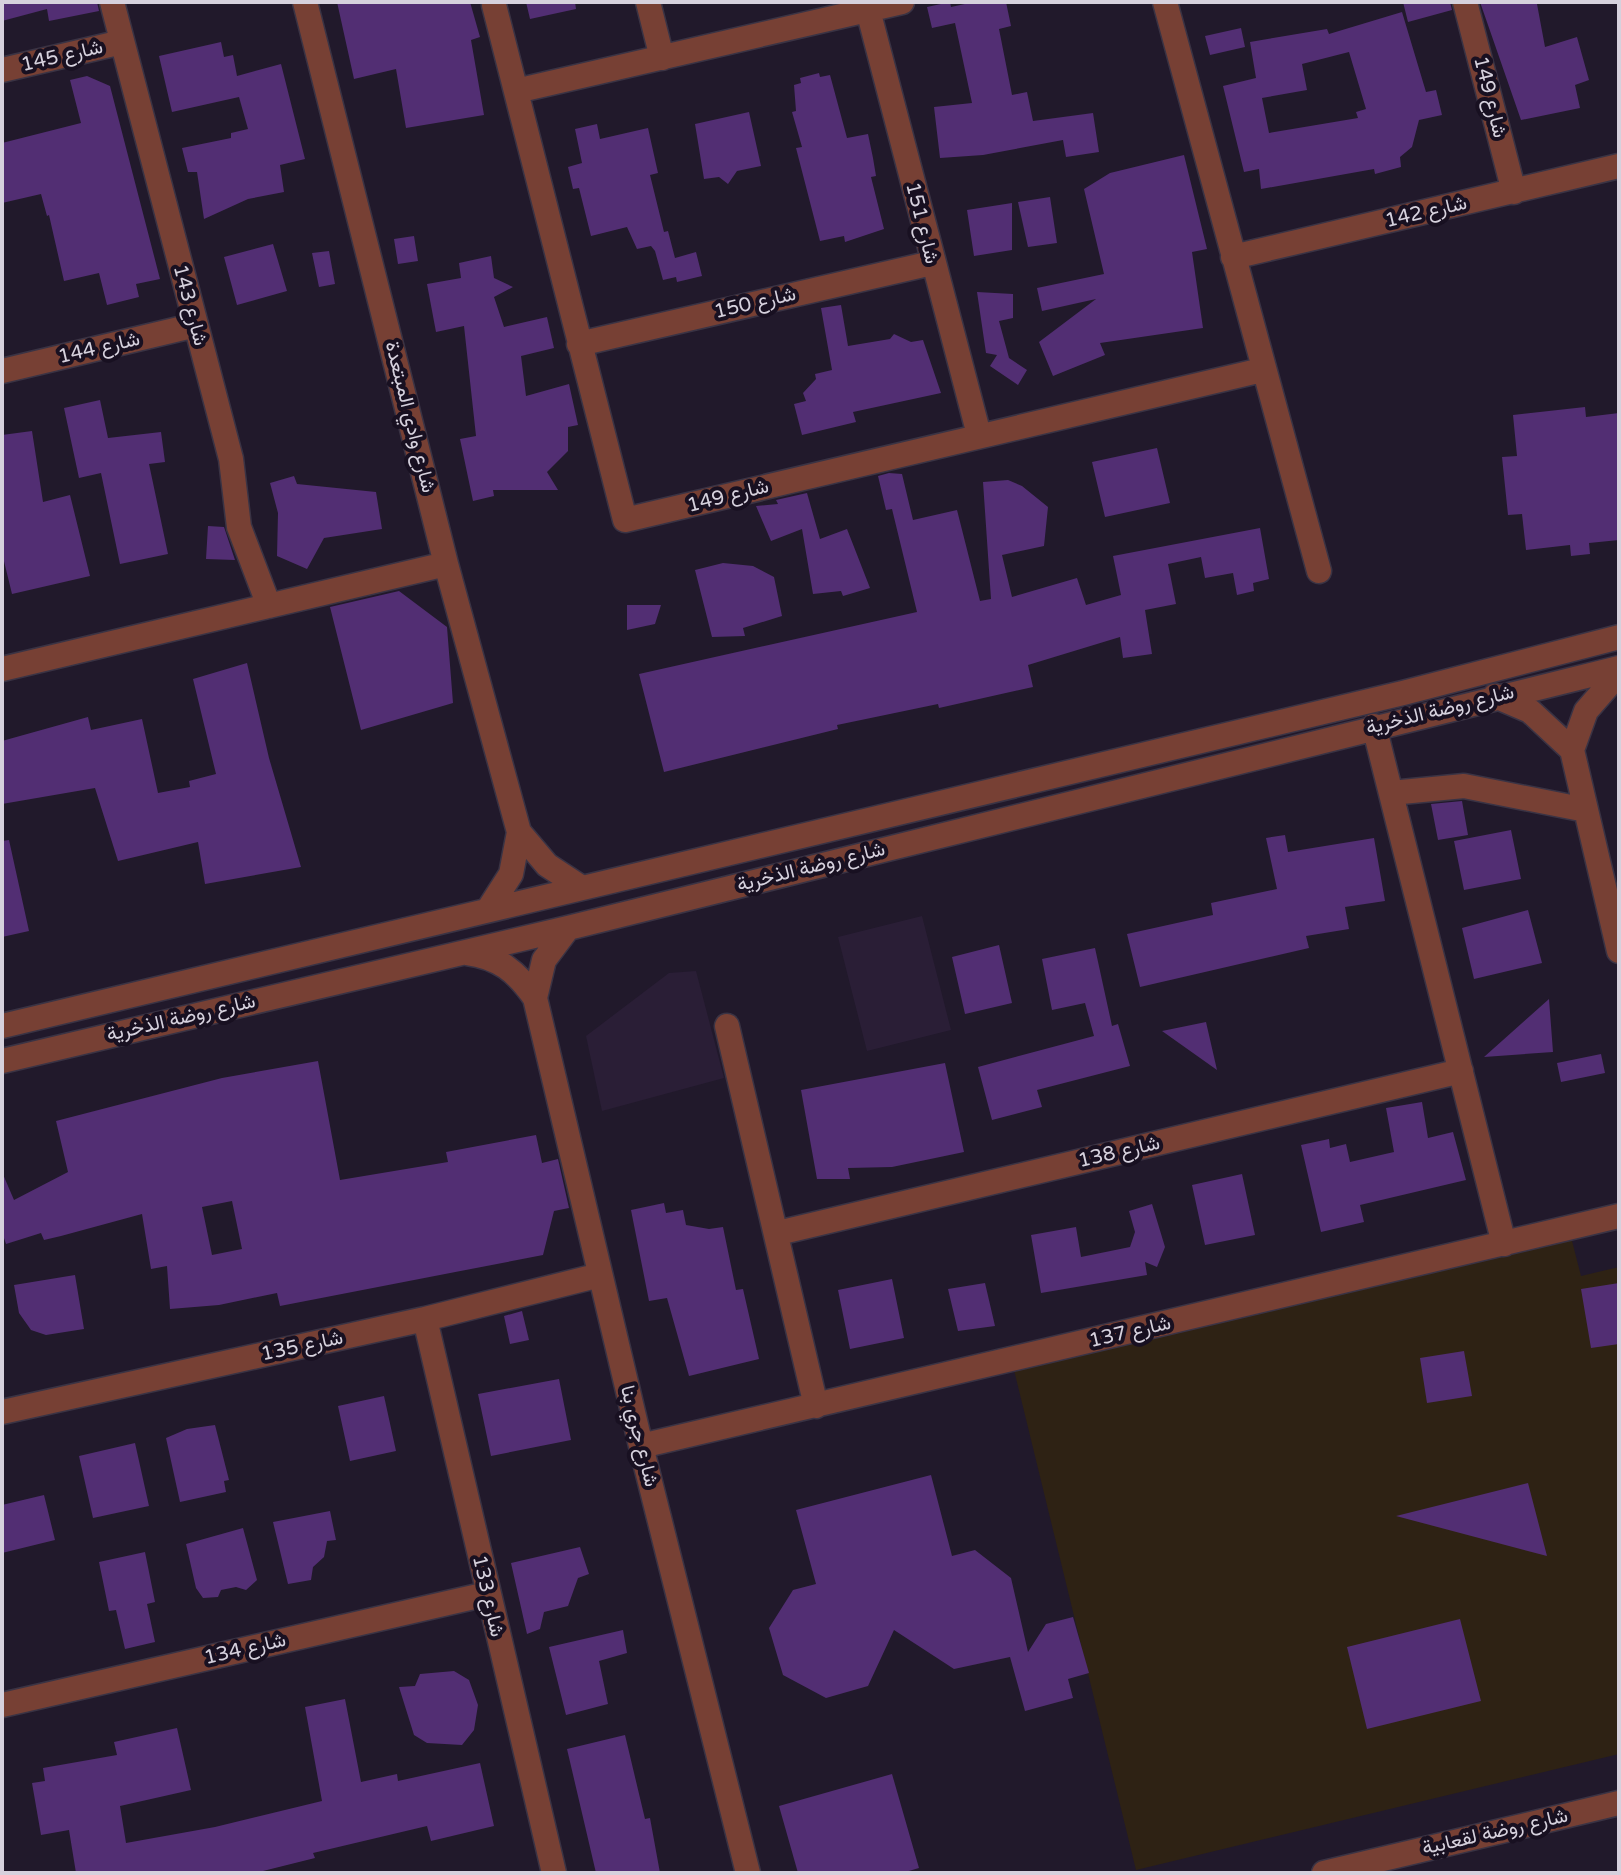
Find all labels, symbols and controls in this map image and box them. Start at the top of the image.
street label: شارع 145 [19,35,105,78]
street label: شارع 149 [1467,54,1512,140]
street label: شارع 151 [899,180,944,266]
street label: شارع 142 [1383,191,1469,234]
street label: شارع 143 [167,262,212,349]
street label: شارع 150 [712,282,798,325]
street label: شارع 144 [56,327,142,370]
street label: شارع وادي المبتعدة [376,339,440,496]
street label: شارع 149 [685,474,771,519]
street label: شارع روضة الذخرية [1363,680,1517,741]
street label: شارع روضة الذخرية [734,837,888,898]
street label: شارع روضة الذخرية [104,989,258,1048]
street label: شارع 138 [1076,1131,1162,1174]
street label: شارع 137 [1087,1311,1173,1354]
street label: شارع 135 [259,1326,345,1367]
street label: شارع جري بنا [611,1383,663,1490]
street label: شارع 133 [466,1553,509,1639]
street label: شارع 134 [202,1628,288,1671]
street label: شارع روضة لقعابية [1420,1804,1571,1861]

